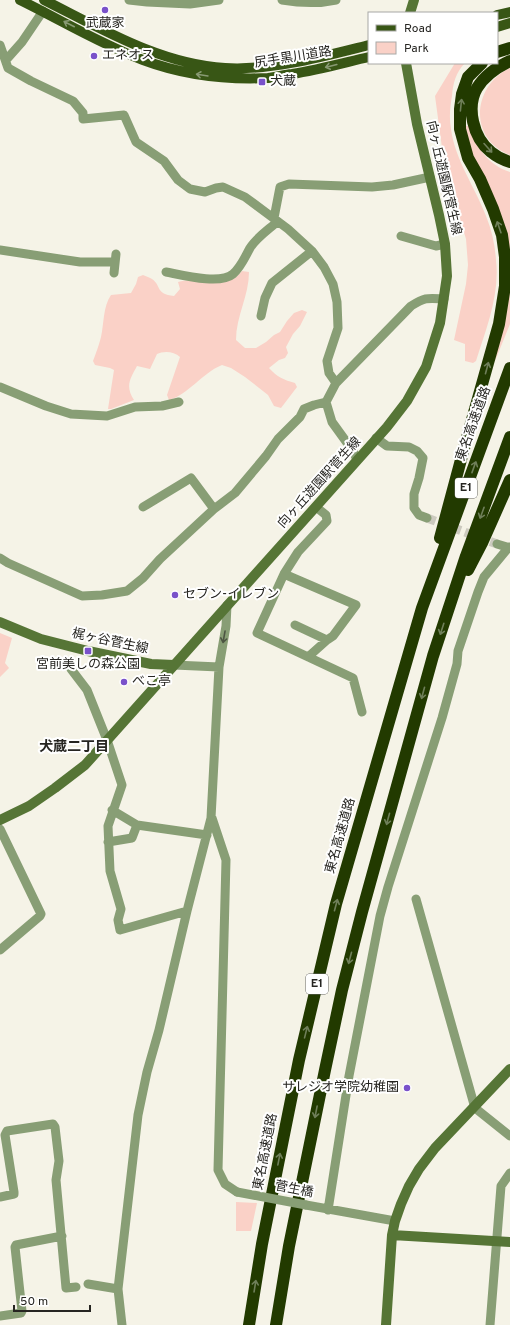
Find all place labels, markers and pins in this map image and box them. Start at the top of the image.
marker: 武蔵家 [100,5,110,15]
place label: 武蔵家 [85,16,125,32]
place label: エネオス [102,48,154,64]
marker: エネオス [89,51,99,61]
place label: 犬蔵 [270,74,296,90]
marker: 犬蔵 [257,77,267,87]
place label: セブン-イレブン [183,586,279,603]
marker: セブン-イレブン [170,590,180,600]
marker: 宮前美しの森公園 [83,646,93,656]
place label: 宮前美しの森公園 [36,656,140,673]
place label: べこ亭 [132,674,171,690]
marker: べこ亭 [119,677,129,687]
place label: サレジオ学院幼稚園 [282,1079,399,1096]
marker: サレジオ学院幼稚園 [402,1083,412,1093]

